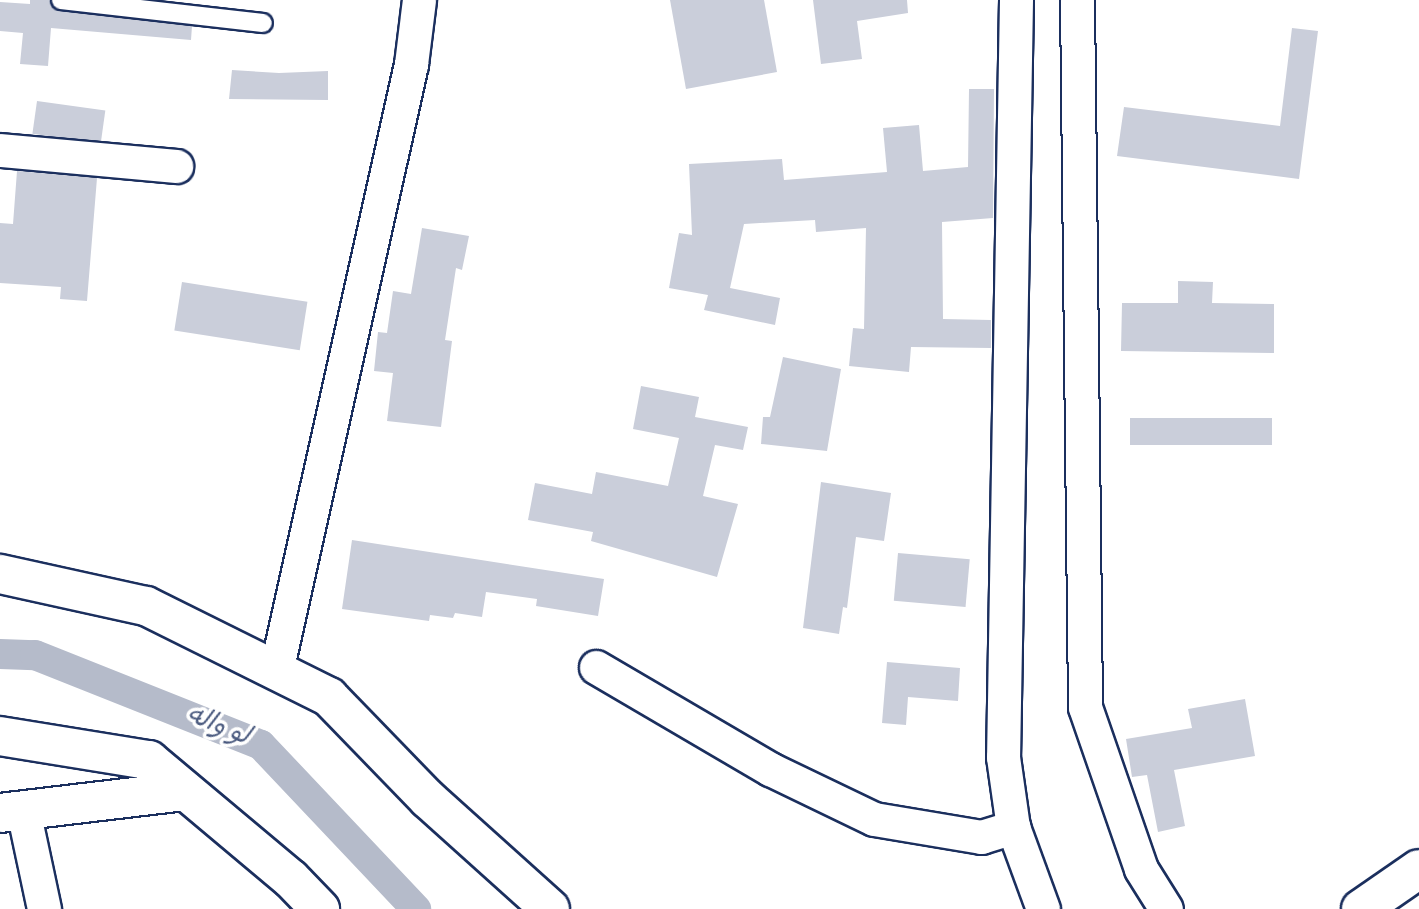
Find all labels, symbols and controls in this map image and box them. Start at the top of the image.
water label: لو واله [181,701,253,755]

